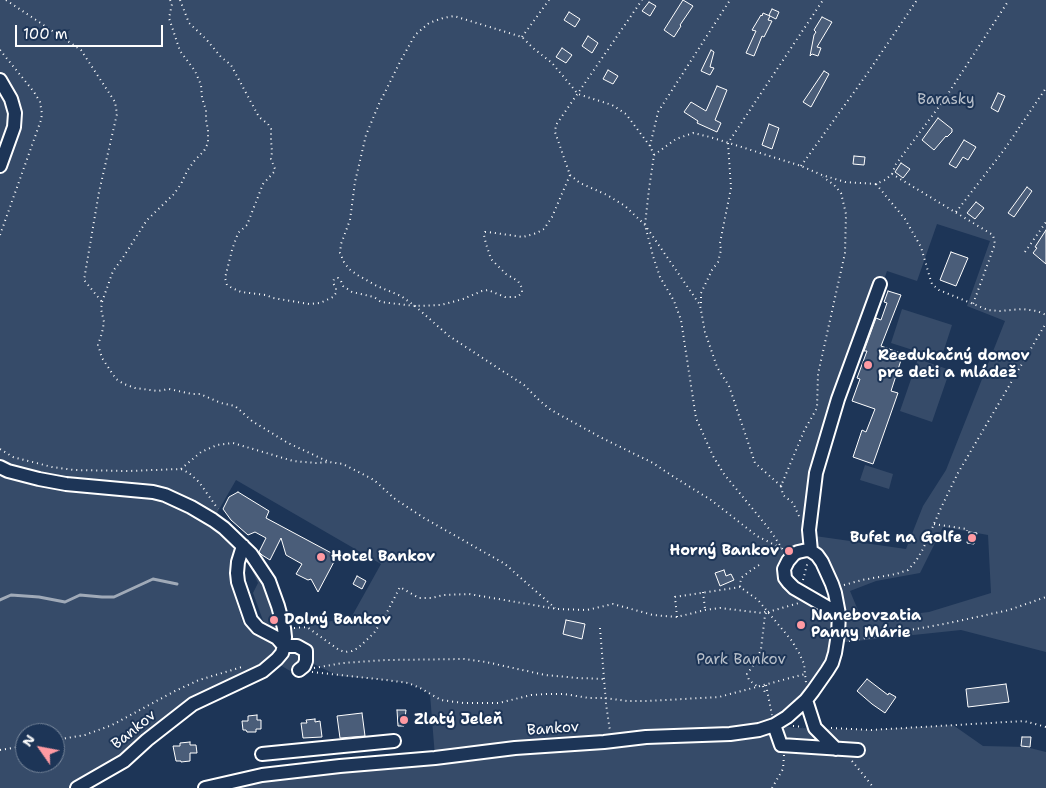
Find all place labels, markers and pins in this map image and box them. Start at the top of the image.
place label: Reedukačný domov pre deti a mládež [878,347,1029,382]
marker: Reedukačný domov pre deti a mládež [862,359,874,371]
place label: Bufet na Golfe [850,529,962,547]
marker: Bufet na Golfe [966,532,978,544]
place label: Horný Bankov [669,542,779,560]
marker: Horný Bankov [783,545,795,557]
place label: Hotel Bankov [331,548,435,566]
marker: Hotel Bankov [315,551,327,563]
place label: Nanebovzatia Panny Márie [811,607,921,642]
place label: Dolný Bankov [284,611,391,629]
marker: Dolný Bankov [268,614,280,626]
marker: Nanebovzatia Panny Márie [795,619,807,631]
place label: Zlatý Jeleň [414,711,503,729]
marker: Zlatý Jeleň [398,714,410,726]

